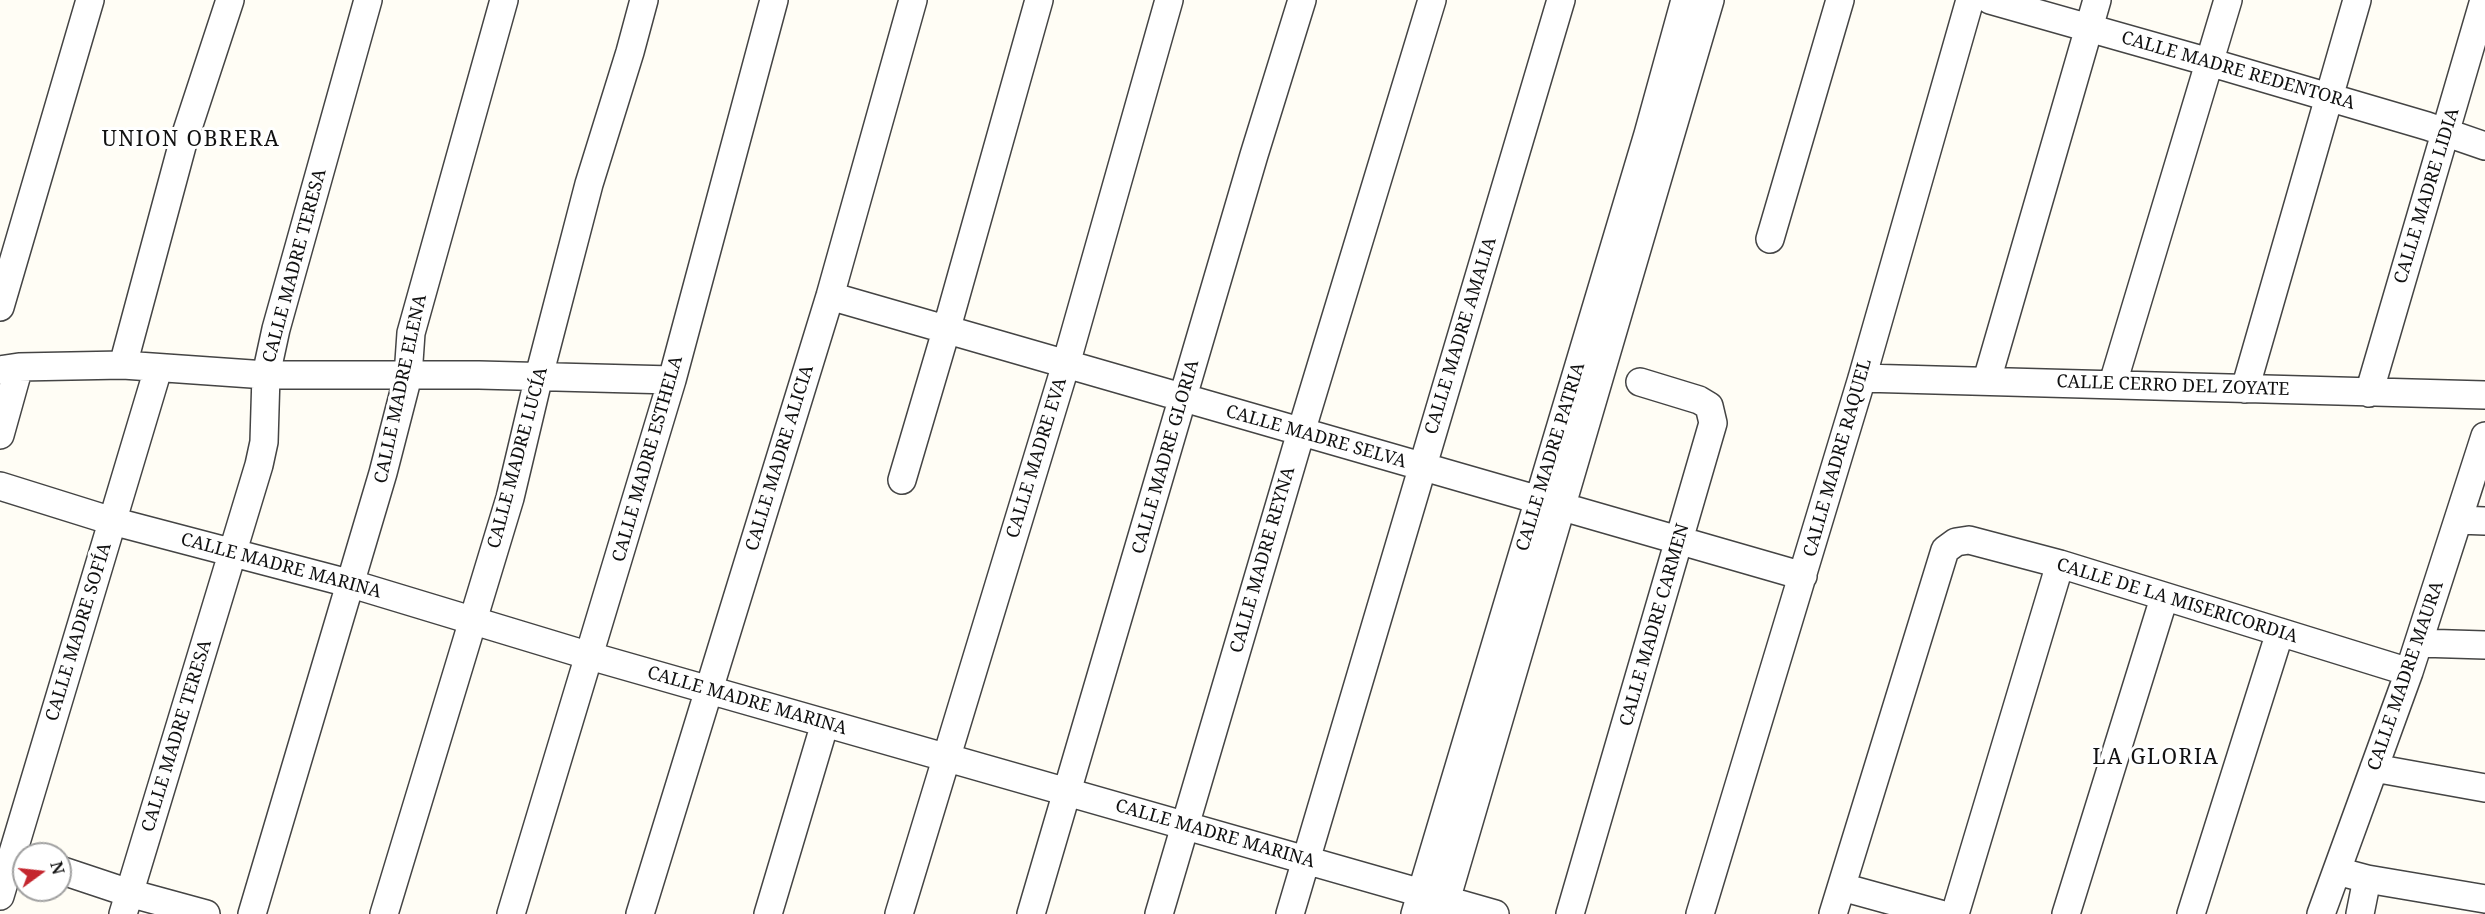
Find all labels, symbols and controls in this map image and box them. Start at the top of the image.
street label: CALLE MADRE REDENTORA [2119,27,2357,115]
street label: CALLE MADRE LIDIA [2390,106,2464,286]
district label: UNION OBRERA [102,127,280,153]
street label: CALLE MADRE TERESA [259,167,331,365]
street label: CALLE MADRE AMALIA [1421,235,1501,437]
street label: CALLE MADRE ELENA [370,293,432,485]
street label: CALLE MADRE ESTHELA [608,353,688,565]
street label: CALLE MADRE RAQUEL [1799,356,1877,560]
street label: CALLE MADRE GLORIA [1128,357,1204,557]
street label: CALLE MADRE PATRIA [1512,360,1590,554]
street label: CALLE MADRE ALICIA [741,362,819,554]
street label: CALLE MADRE LUCÍA [483,365,553,551]
street label: CALLE CERRO DEL ZOYATE [2056,371,2290,401]
street label: CALLE MADRE EVA [1002,375,1072,541]
street label: CALLE MADRE SELVA [1223,401,1409,473]
street label: CALLE MADRE REYNA [1226,464,1300,656]
street label: CALLE MADRE CARMEN [1616,521,1694,729]
street label: CALLE MADRE MARINA [178,529,384,603]
street label: CALLE MADRE SOFÍA [42,540,116,724]
street label: CALLE DE LA MISERICORDIA [2054,554,2300,648]
street label: CALLE MADRE MAURA [2363,578,2449,774]
street label: CALLE MADRE TERESA [137,637,217,835]
street label: CALLE MADRE MARINA [645,662,849,740]
district label: LA GLORIA [2093,745,2219,771]
street label: CALLE MADRE MARINA [1113,795,1317,873]
north arrow [12,842,72,902]
text: N [45,859,70,877]

